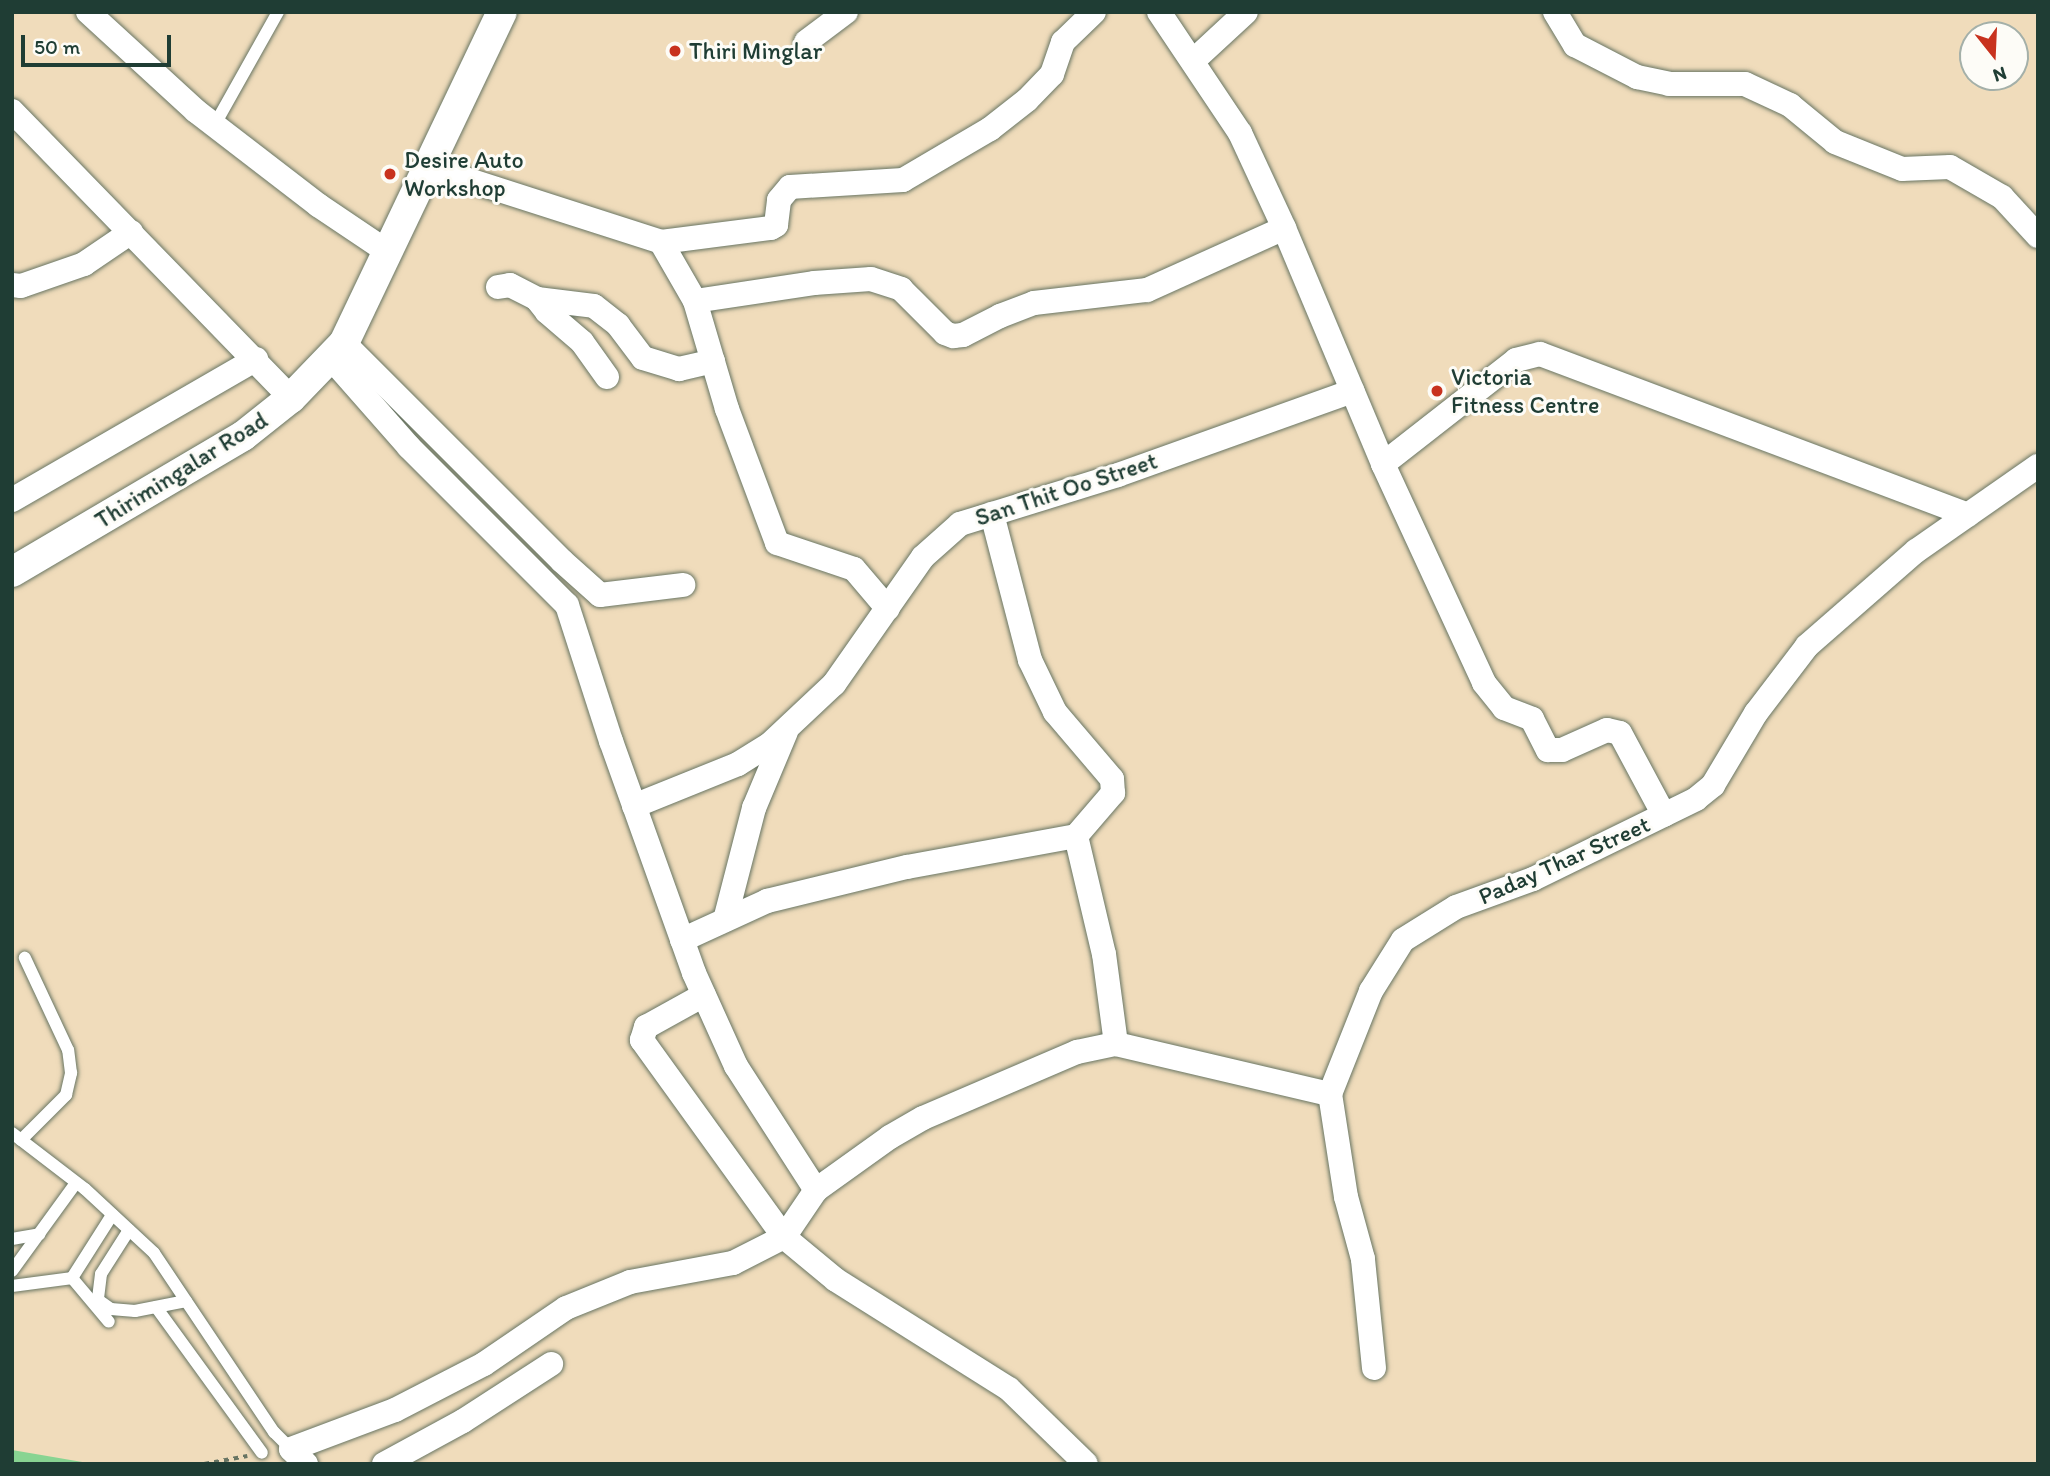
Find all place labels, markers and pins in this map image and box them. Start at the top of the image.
place label: Thiri Minglar [689,37,821,65]
marker: Thiri Minglar [667,43,683,59]
place label: Desire Auto Workshop [404,146,524,202]
marker: Desire Auto Workshop [382,166,398,182]
place label: Victoria Fitness Centre [1451,363,1600,419]
marker: Victoria Fitness Centre [1429,383,1445,399]

